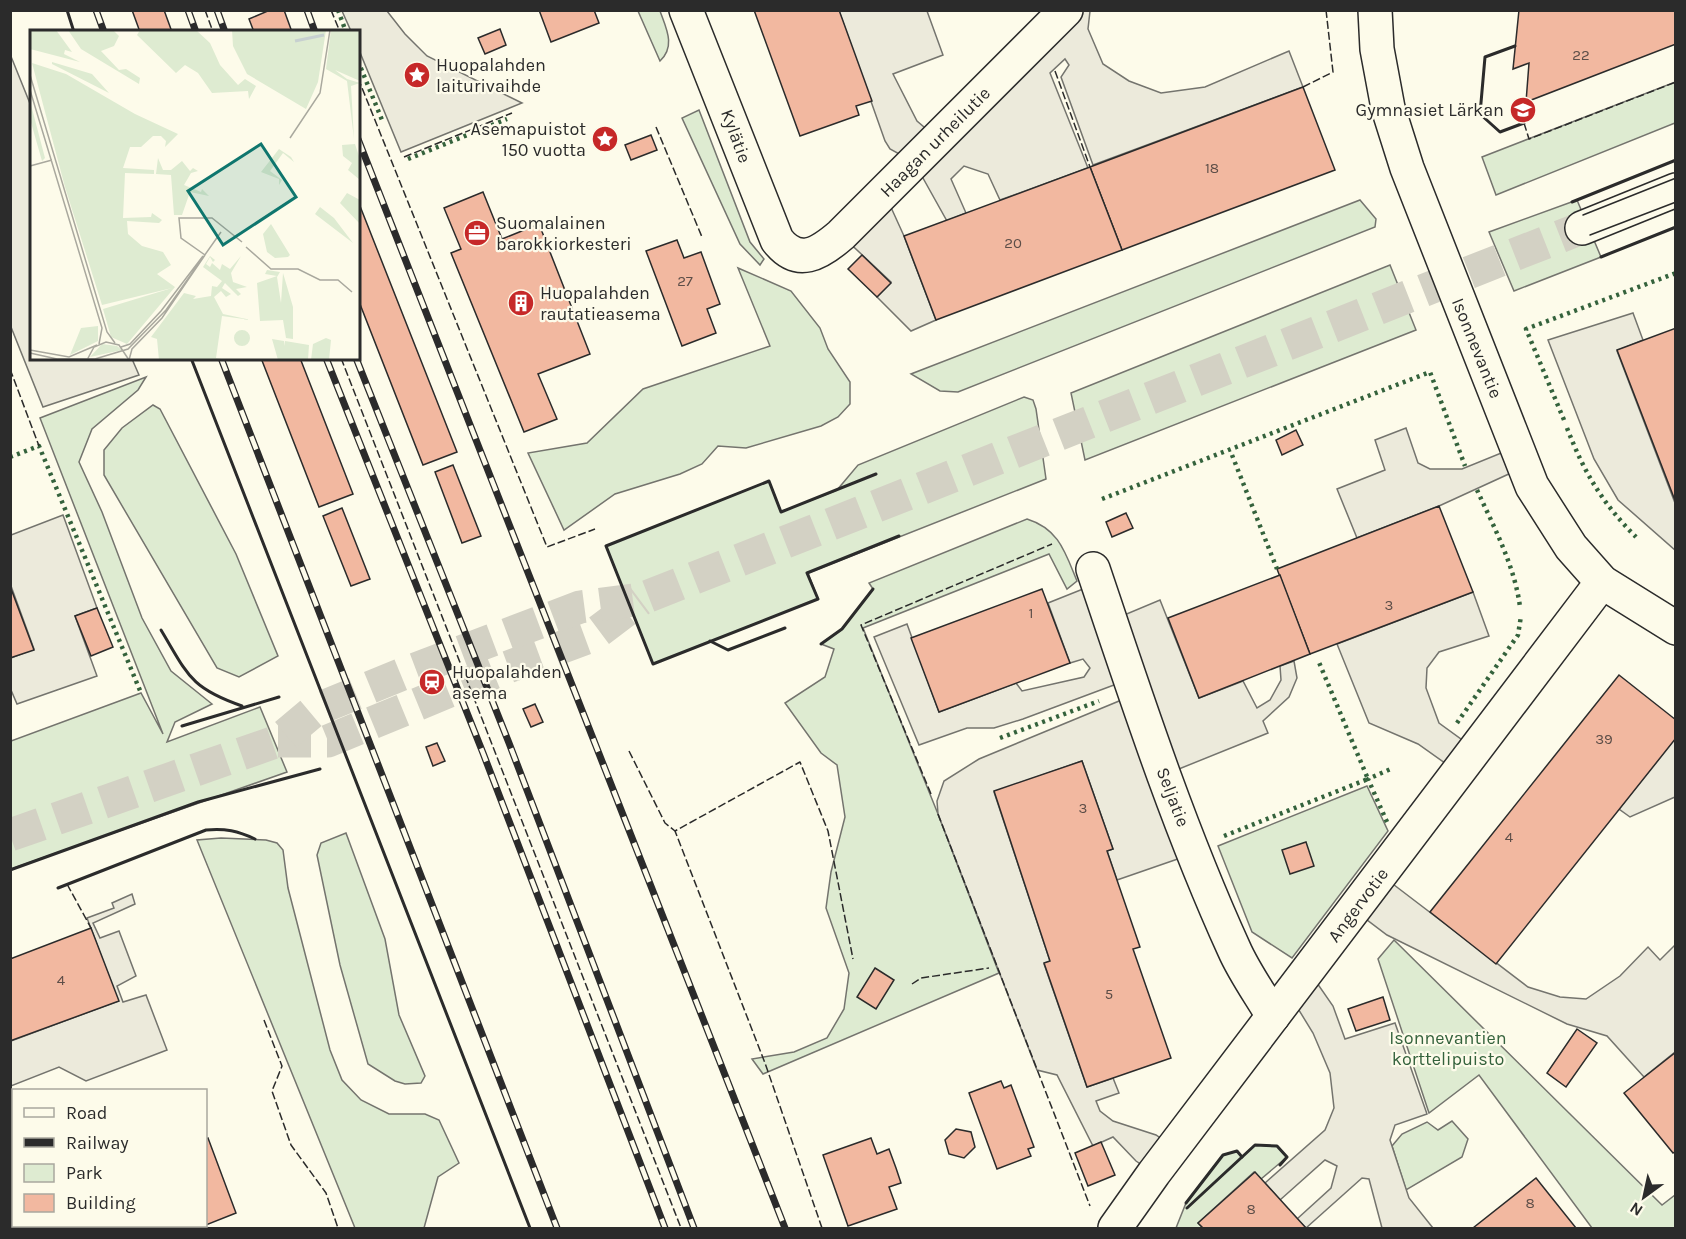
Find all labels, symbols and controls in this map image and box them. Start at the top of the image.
inset map [30,30,360,360]
house number: 22 [1572,46,1590,64]
place label: Huopalahden laiturivaihde [436,54,546,97]
place icon: Huopalahden laiturivaihde [402,60,432,90]
street label: Haagan urheilutie [875,82,995,202]
school or university icon: Gymnasiet Lärkan [1508,95,1538,125]
place label: Gymnasiet Lärkan [1356,99,1504,121]
street label: Kylätie [716,106,756,166]
place label: Asemapuistot 150 vuotta [471,118,586,161]
place icon: Asemapuistot 150 vuotta [590,124,620,154]
house number: 18 [1205,159,1219,177]
place label: Suomalainen barokkiorkesteri [496,212,632,255]
office icon: Suomalainen barokkiorkesteri [462,218,492,248]
house number: 20 [1004,234,1022,252]
house number: 27 [677,272,693,290]
place label: Huopalahden rautatieasema [540,282,661,325]
building icon: Huopalahden rautatieasema [506,288,536,318]
street label: Isonnevantie [1447,295,1507,401]
house number: 3 [1385,596,1393,614]
house number: 1 [1029,604,1033,622]
place label: Huopalahden asema [452,661,562,704]
station icon: Huopalahden asema [417,667,447,697]
house number: 39 [1595,730,1613,748]
street label: Seljatie [1152,764,1194,830]
house number: 3 [1079,799,1087,817]
house number: 4 [1505,828,1514,846]
street label: Angervotie [1323,863,1393,947]
house number: 4 [57,971,66,989]
house number: 5 [1105,985,1113,1003]
park label: Isonnevantien korttelipuisto [1389,1027,1507,1070]
legend [12,1089,207,1227]
text: Road [66,1102,107,1124]
text: Railway [66,1132,129,1154]
text: Park [66,1162,103,1184]
north arrow [1614,1167,1674,1227]
text: Building [66,1192,136,1214]
house number: 8 [1525,1194,1535,1212]
text: N [1626,1198,1646,1220]
house number: 8 [1246,1200,1256,1218]

